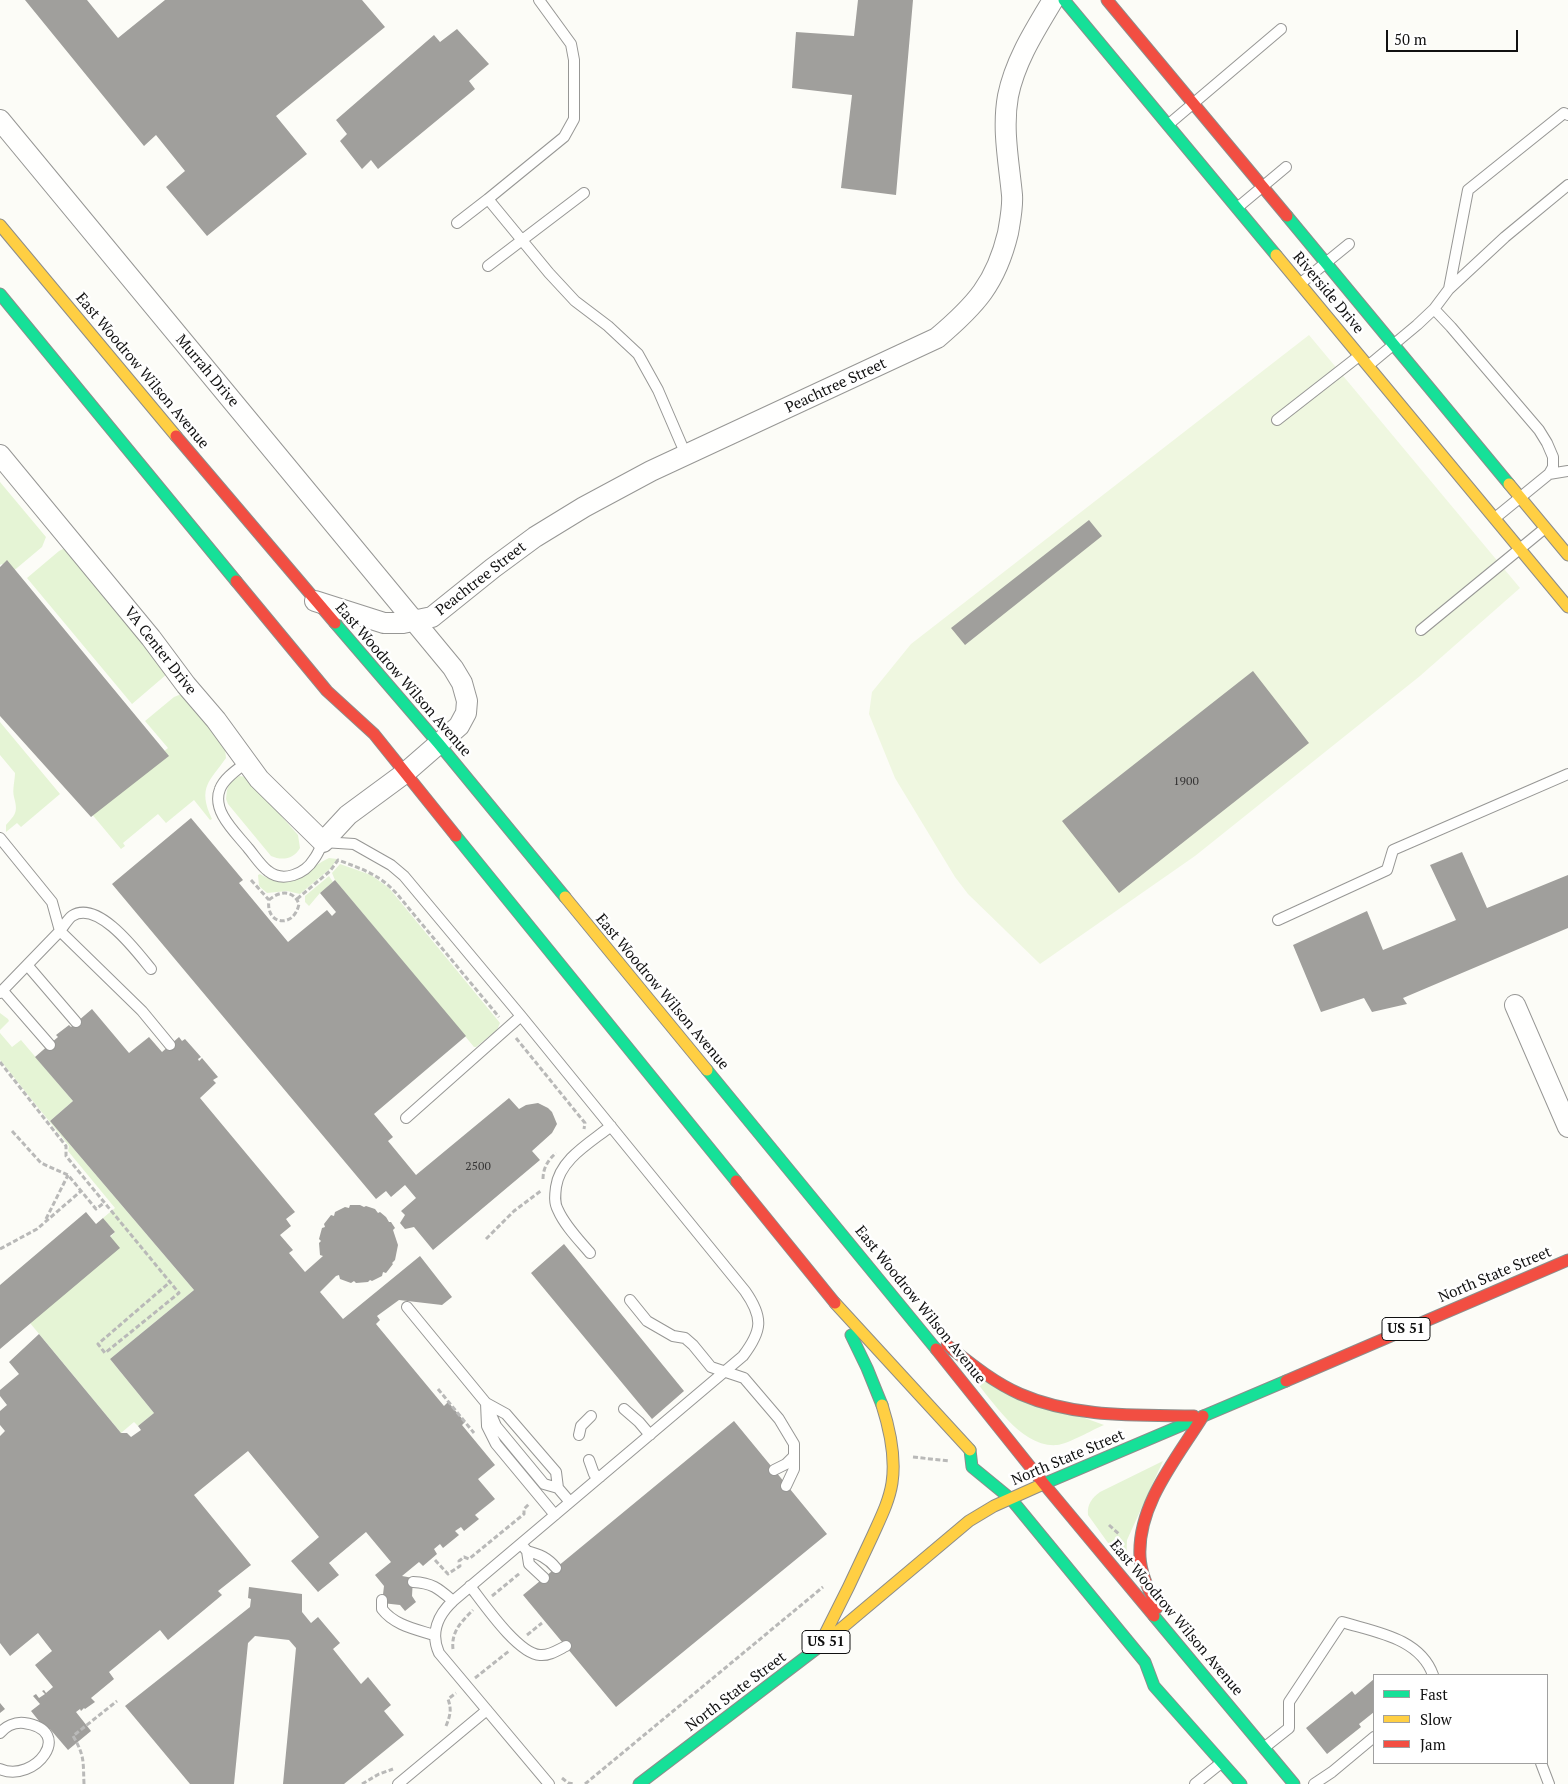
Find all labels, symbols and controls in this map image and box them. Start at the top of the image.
scale bar [1388,20,1520,52]
text: 50 m [1394,29,1427,49]
street label: Riverside Drive [1289,249,1367,337]
street label: East Woodrow Wilson Avenue [72,289,212,453]
street label: Murrah Drive [172,331,242,411]
street label: Peachtree Street [783,355,889,417]
street label: Peachtree Street [432,538,530,620]
street label: East Woodrow Wilson Avenue [331,599,475,761]
street label: VA Center Drive [120,603,200,699]
house number: 1900 [1173,775,1199,789]
street label: East Woodrow Wilson Avenue [592,910,732,1074]
house number: 2500 [465,1160,491,1174]
street label: East Woodrow Wilson Avenue [851,1222,989,1388]
street label: North State Street [1436,1243,1554,1307]
road number: US 51 [1382,1318,1430,1340]
street label: North State Street [1009,1426,1127,1490]
street label: East Woodrow Wilson Avenue [1106,1536,1246,1700]
road number: US 51 [802,1630,850,1654]
street label: North State Street [682,1648,790,1736]
legend [1373,1674,1548,1764]
text: Fast [1420,1684,1448,1704]
text: Slow [1420,1709,1452,1729]
text: Jam [1420,1734,1446,1754]

